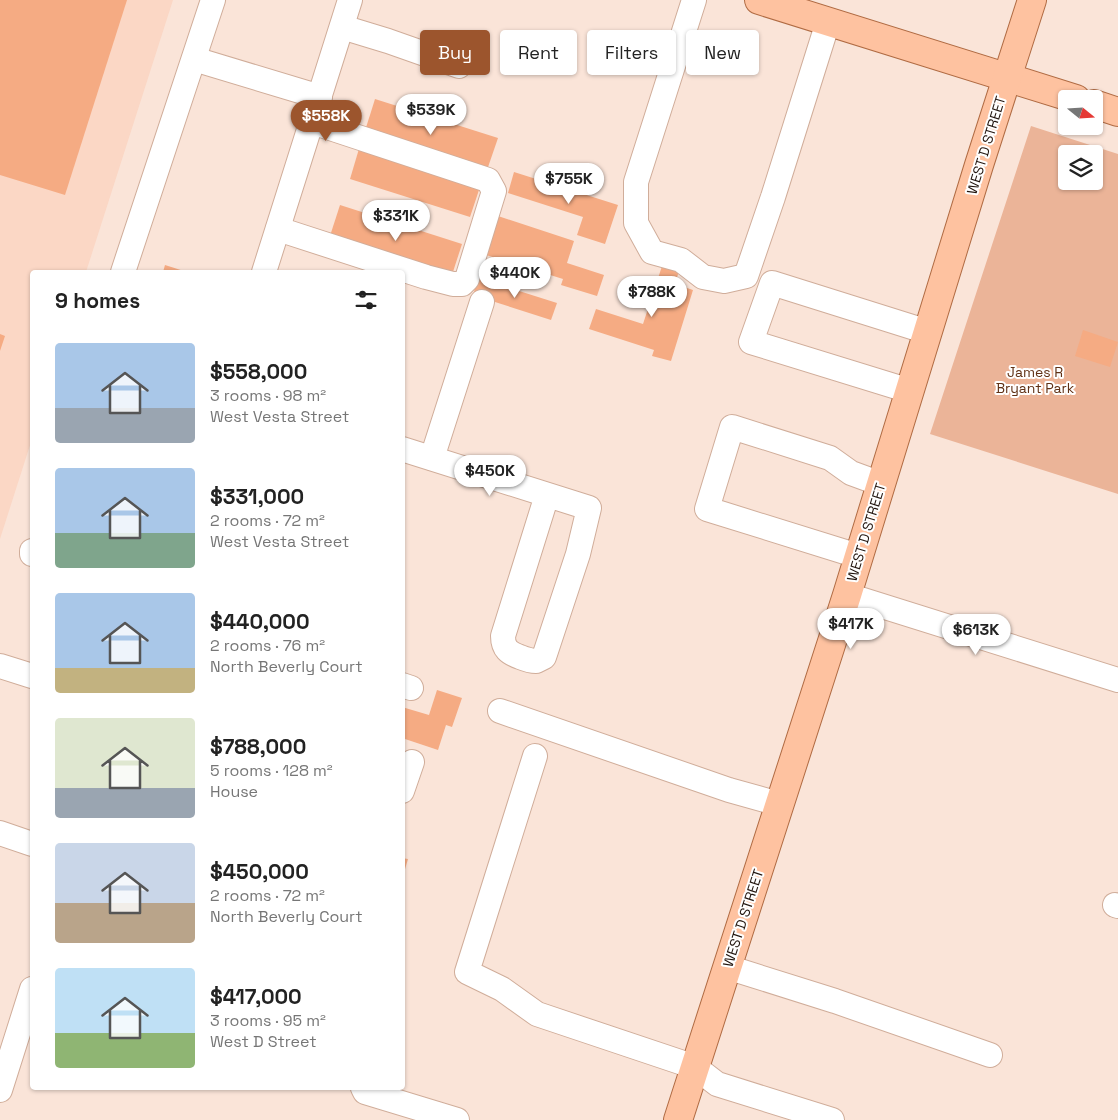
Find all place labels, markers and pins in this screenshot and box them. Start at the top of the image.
pin: $539K [396,94,466,136]
pin: $558K [291,100,361,142]
pin: $755K [534,162,604,205]
pin: $331K [361,200,431,242]
pin: $440K [480,256,550,299]
pin: $788K [617,276,687,318]
pin: $450K [455,454,525,497]
pin: $417K [816,608,886,650]
pin: $613K [941,614,1011,656]

